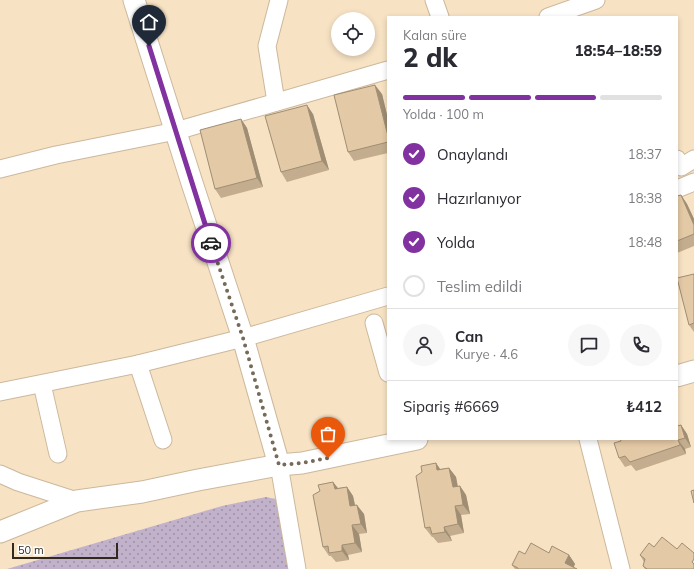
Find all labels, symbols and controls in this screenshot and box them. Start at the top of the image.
pin [132,5,166,46]
icon: home [138,11,160,33]
map controls [331,12,375,56]
button: locate [331,12,375,56]
text: Kalan süre [403,27,467,43]
text: 2 dk [403,41,457,74]
text: 18:54–18:59 [575,41,662,60]
text: Yolda · 100 m [403,106,484,122]
icon: check [403,143,425,165]
text: Onaylandı [437,145,508,164]
text: 18:37 [628,146,662,162]
icon: check [403,187,425,209]
text: Hazırlanıyor [437,189,521,208]
text: 18:38 [628,190,662,206]
courier [191,223,231,263]
icon: check [403,231,425,253]
icon: car [200,232,222,254]
text: Yolda [437,233,475,252]
text: 18:48 [628,234,662,250]
text: Teslim edildi [437,277,522,296]
button: person [403,324,445,366]
button: chat [568,324,610,366]
button: phone [620,324,662,366]
text: Can [455,327,483,346]
text: Kurye · 4.6 [455,346,518,362]
text: Sipariş #6669 [403,397,499,416]
text: ₺412 [626,397,662,416]
pin [311,417,345,458]
icon: bag [317,423,339,445]
scale bar [12,541,118,560]
text: 50 m [18,543,44,557]

